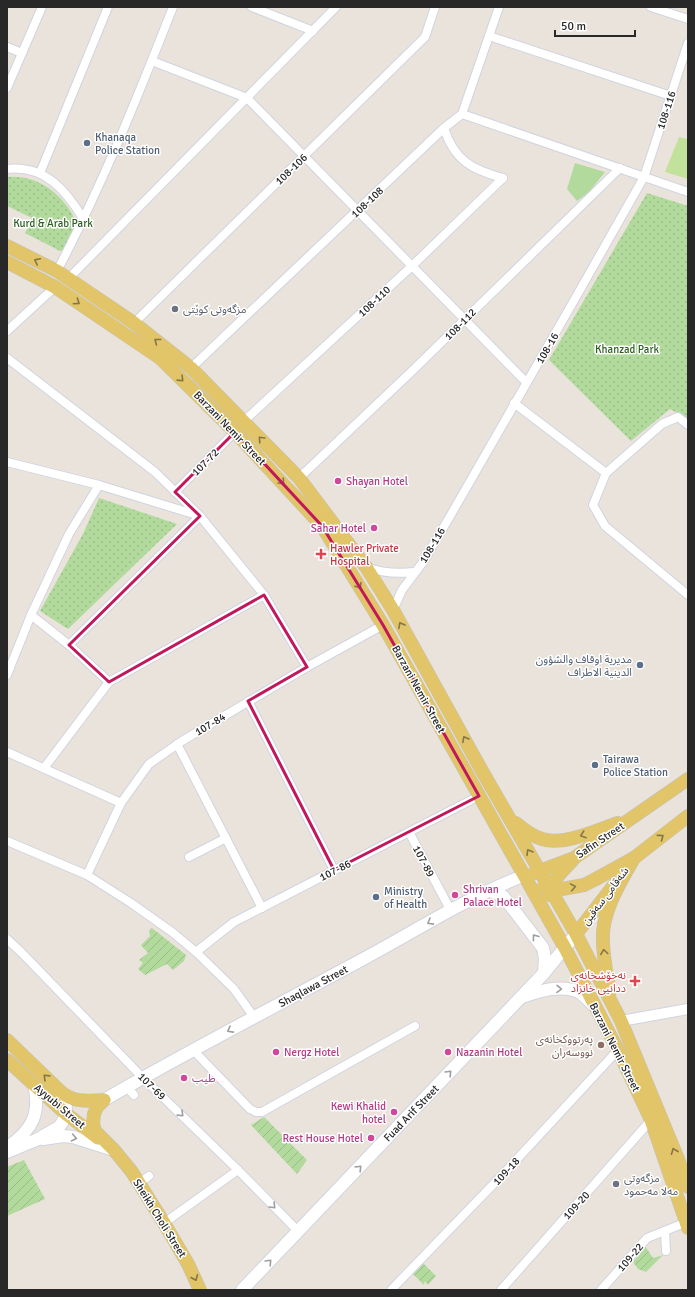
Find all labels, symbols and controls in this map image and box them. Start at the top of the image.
scale bar [555,12,635,38]
text: 50 m [561,19,586,34]
street label: 108-116 [654,89,679,131]
place label: Khanaqa Police Station [95,131,160,157]
marker: Khanaqa Police Station [82,138,92,148]
street label: 108-106 [273,151,310,188]
street label: 108-108 [348,184,386,221]
park label: Kurd & Arab Park [13,217,93,230]
one-way arrow [34,258,42,266]
street label: 108-110 [355,283,393,320]
one-way arrow [73,297,80,305]
place label: مزگەوتی کوێتی [183,303,247,316]
marker: مزگەوتی کوێتی [170,304,180,314]
street label: 108-112 [442,306,479,343]
street label: 108-16 [533,330,561,366]
one-way arrow [154,339,161,346]
park label: Khanzad Park [595,343,659,356]
one-way arrow [176,374,184,382]
street label: Barzani Nemir Street [191,389,268,468]
one-way arrow [258,436,266,444]
street label: 107-72 [189,446,222,479]
place label: Shayan Hotel [346,475,408,488]
marker: Shayan Hotel [333,476,343,486]
one-way arrow [277,477,285,485]
place label: Sahar Hotel [311,522,366,535]
marker: Sahar Hotel [369,523,379,533]
street label: 108-116 [417,525,448,566]
place label: Hawler Private Hospital [330,542,399,568]
marker: Hawler Private Hospital [315,548,327,560]
one-way arrow [354,582,362,589]
one-way arrow [399,622,406,630]
street label: Barzani Nemir Street [389,643,448,735]
place label: مديرية اوقاف والشؤون الدينية الاطراف [536,653,632,679]
marker: مديرية اوقاف والشؤون الدينية الاطراف [635,660,645,670]
street label: 107-84 [193,710,228,739]
one-way arrow [462,736,469,743]
place label: Tairawa Police Station [603,753,668,779]
marker: Tairawa Police Station [590,760,600,770]
street label: Safin Street [574,820,627,861]
one-way arrow [579,830,586,839]
one-way arrow [657,834,664,842]
street label: 107-89 [410,843,437,879]
one-way arrow [527,849,534,856]
street label: 107-86 [317,857,353,884]
street label: شەقامی سەفین [579,864,632,928]
place label: Shrivan Palace Hotel [463,883,522,909]
one-way arrow [570,884,576,892]
place label: Ministry of Health [384,885,427,911]
marker: Shrivan Palace Hotel [450,890,460,900]
marker: Ministry of Health [371,892,381,902]
one-way arrow [427,917,435,925]
one-way arrow [533,935,540,942]
one-way arrow [600,949,609,955]
street label: Shaqlawa Street [276,963,350,1010]
place label: نەخۆشخانەی ددانیی خانزاد [571,969,626,995]
marker: نەخۆشخانەی ددانیی خانزاد [629,975,641,987]
one-way arrow [556,985,562,993]
street label: Barzani Nemir Street [586,1001,643,1094]
one-way arrow [227,1025,234,1033]
place label: پەرتووکخانەی نووسەران [536,1033,593,1059]
marker: پەرتووکخانەی نووسەران [596,1040,606,1050]
place label: Nergz Hotel [284,1046,340,1059]
place label: Nazanin Hotel [456,1046,522,1059]
marker: Nergz Hotel [271,1047,281,1057]
marker: Nazanin Hotel [443,1047,453,1057]
street label: 107-69 [135,1070,168,1103]
one-way arrow [444,1071,451,1078]
place label: طيب [192,1072,216,1085]
marker: طيب [179,1073,189,1083]
one-way arrow [43,1074,51,1082]
street label: Ayyubi Street [31,1081,88,1132]
street label: Fuad Arif Street [381,1082,442,1144]
place label: Kewi Khalid hotel [331,1100,386,1126]
marker: Kewi Khalid hotel [389,1107,399,1117]
one-way arrow [176,1110,184,1117]
place label: Rest House Hotel [283,1132,363,1145]
one-way arrow [71,1133,77,1141]
marker: Rest House Hotel [366,1133,376,1143]
one-way arrow [671,1147,679,1154]
street label: 109-18 [490,1155,523,1188]
one-way arrow [354,1165,362,1173]
place label: مزگەوتی مەلا مەحمود [624,1172,679,1198]
street label: Sheikh Choli Street [130,1177,189,1260]
marker: مزگەوتی مەلا مەحمود [611,1179,621,1189]
street label: 109-20 [560,1188,592,1222]
one-way arrow [268,1201,276,1209]
street label: 109-22 [614,1240,646,1274]
one-way arrow [265,1259,272,1267]
one-way arrow [190,1273,198,1281]

